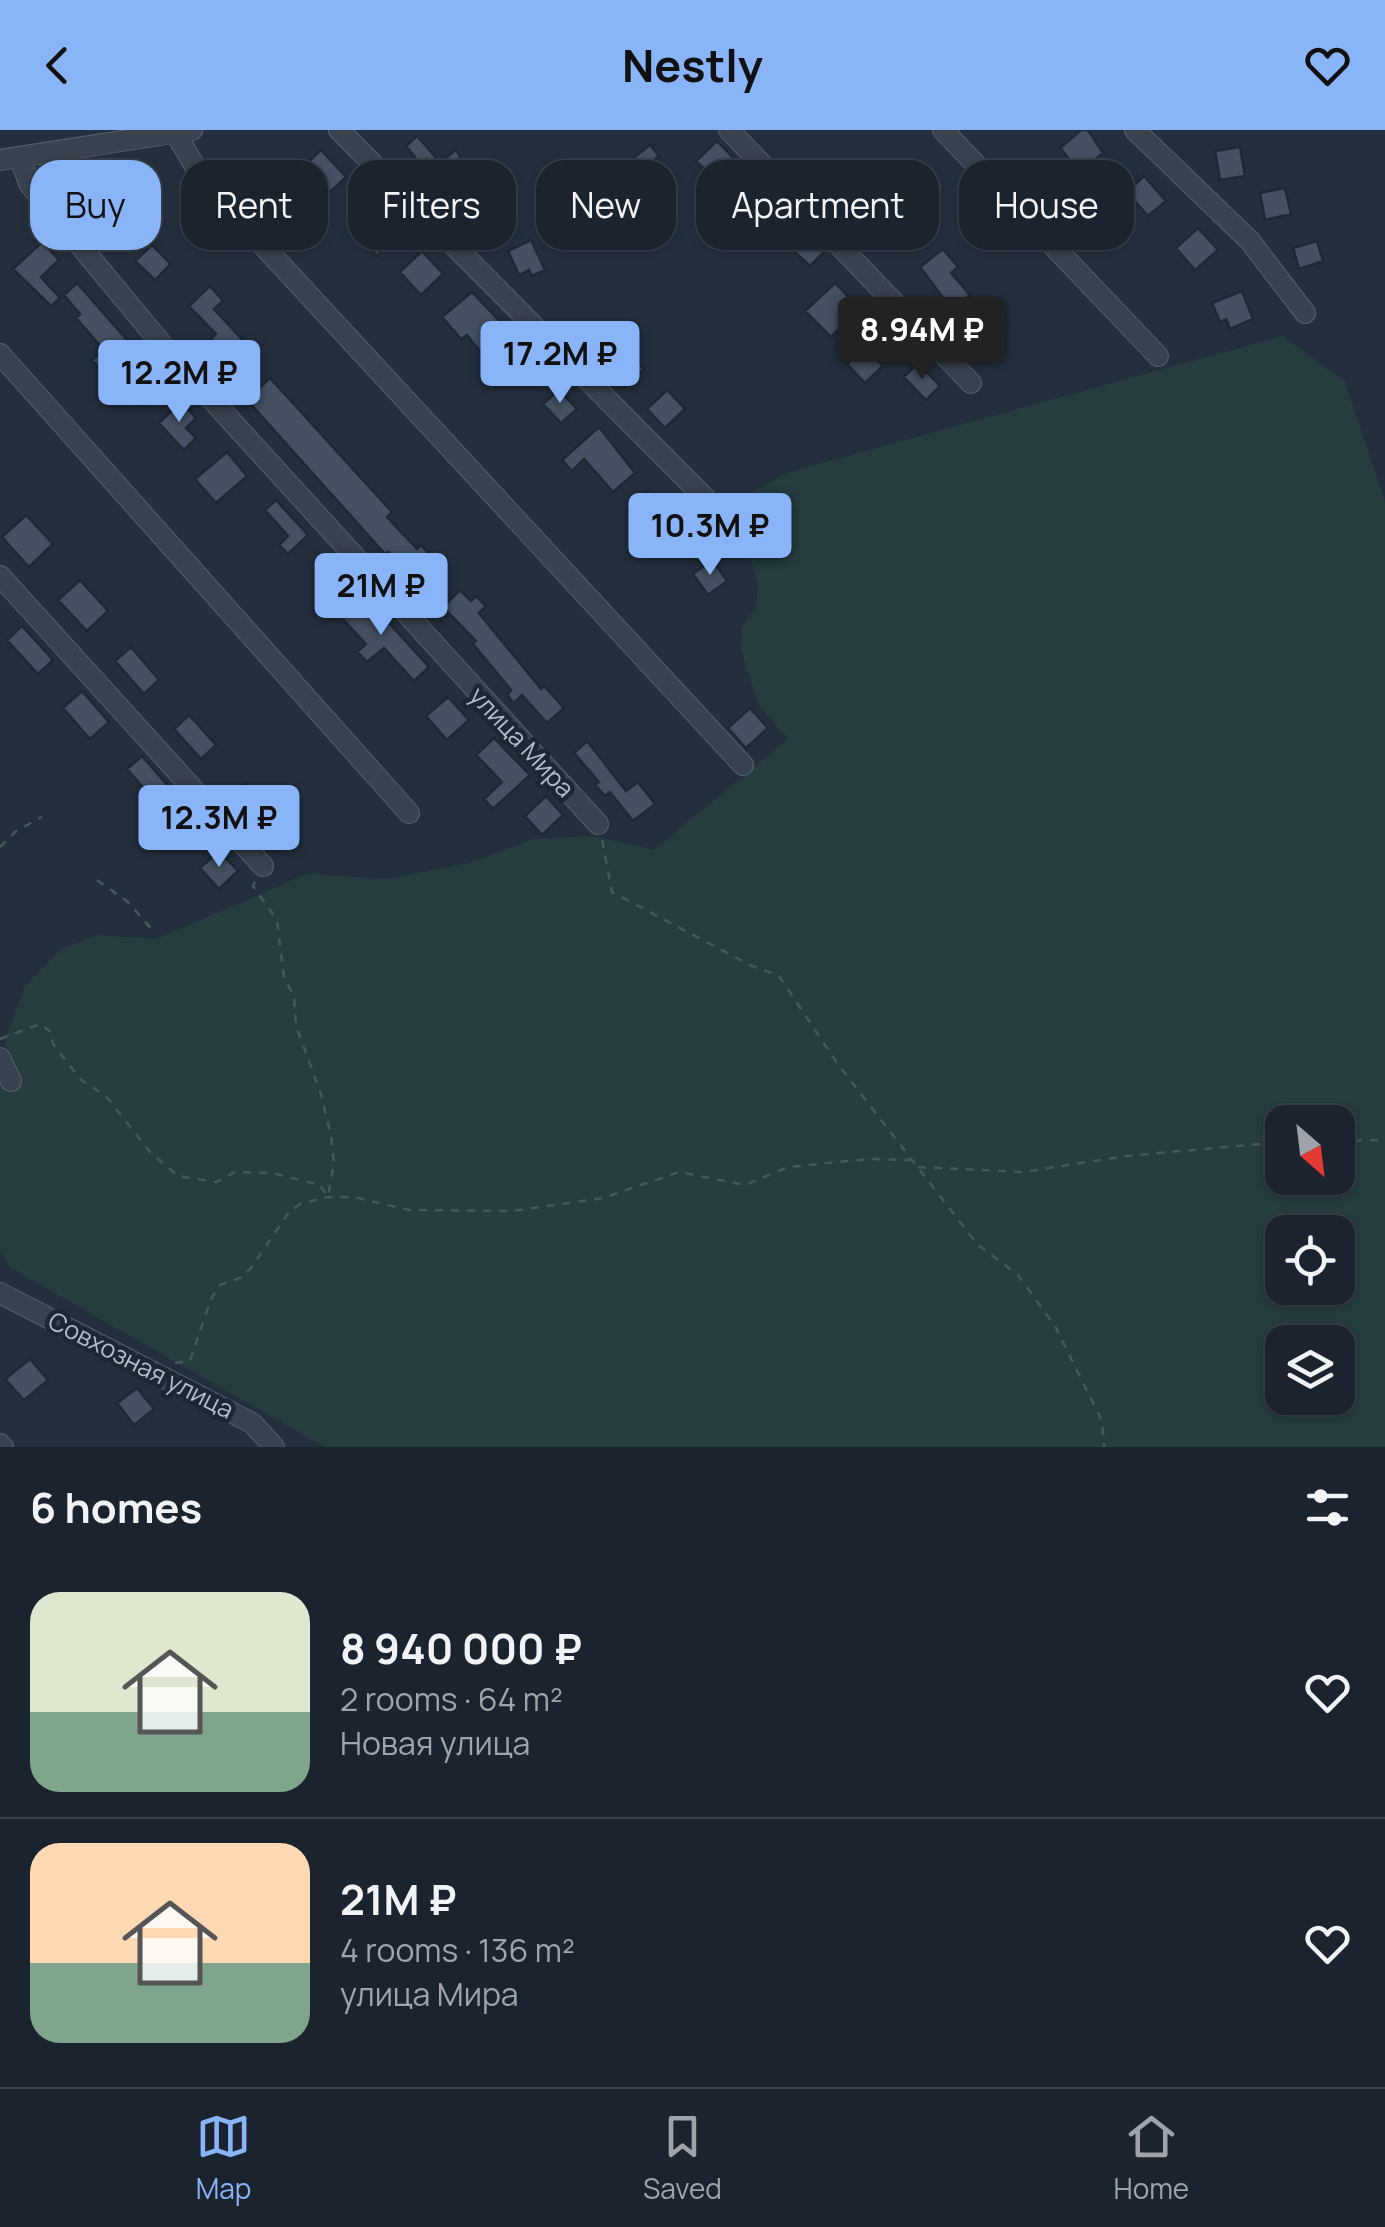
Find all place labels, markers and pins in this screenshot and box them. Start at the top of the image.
pin: 8.94M ₽ [830,297,1014,382]
pin: 17.2M ₽ [468,321,652,406]
pin: 12.2M ₽ [87,340,271,425]
pin: 10.3M ₽ [618,493,802,578]
pin: 21M ₽ [311,553,451,638]
pin: 12.3M ₽ [127,785,311,870]

